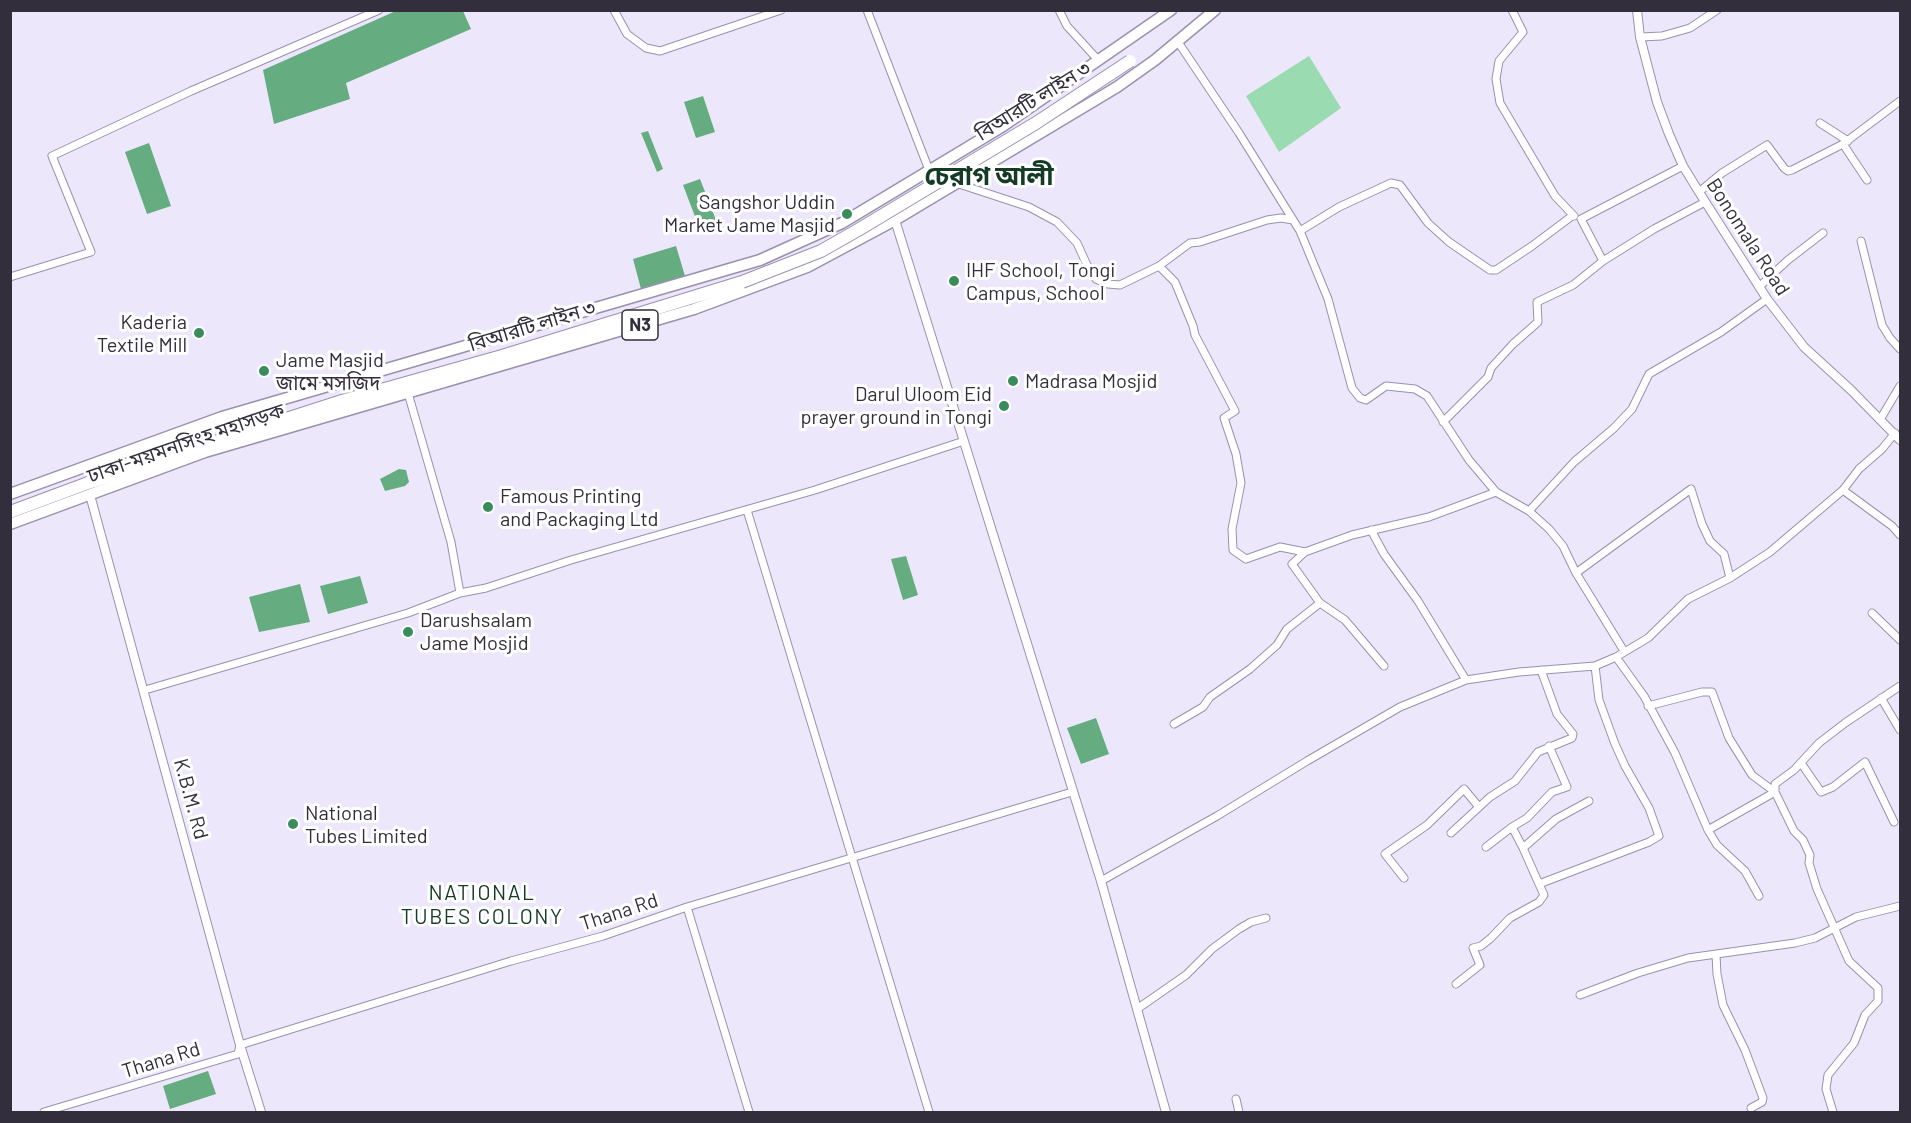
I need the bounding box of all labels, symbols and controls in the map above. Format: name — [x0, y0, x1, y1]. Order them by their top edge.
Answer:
street label: বিআরটি লাইন ৩ — [971, 56, 1095, 146]
district label: চেরাগ আলী — [924, 160, 1054, 192]
street label: Bonomala Road — [1701, 174, 1795, 300]
place label: Sangshor Uddin Market Jame Masjid — [664, 190, 835, 237]
marker: Sangshor Uddin Market Jame Masjid — [840, 207, 854, 221]
place label: IHF School, Tongi Campus, School — [966, 258, 1115, 305]
marker: IHF School, Tongi Campus, School — [947, 274, 961, 288]
street label: বিআরটি লাইন ৩ — [466, 295, 598, 357]
place label: Kaderia Textile Mill — [97, 310, 187, 357]
road number: N3 — [622, 310, 658, 340]
marker: Kaderia Textile Mill — [192, 326, 206, 340]
place label: Jame Masjid জামে মসজিদ — [276, 348, 384, 395]
marker: Jame Masjid জামে মসজিদ — [257, 364, 271, 378]
place label: Madrasa Mosjid — [1025, 369, 1157, 393]
marker: Madrasa Mosjid — [1006, 374, 1020, 388]
place label: Darul Uloom Eid prayer ground in Tongi — [800, 382, 992, 429]
street label: ঢাকা-ময়মনসিংহ মহাসড়ক — [84, 398, 288, 488]
marker: Darul Uloom Eid prayer ground in Tongi — [997, 399, 1011, 413]
place label: Famous Printing and Packaging Ltd — [500, 484, 659, 531]
marker: Famous Printing and Packaging Ltd — [481, 500, 495, 514]
place label: Darushsalam Jame Mosjid — [420, 608, 532, 655]
marker: Darushsalam Jame Mosjid — [401, 625, 415, 639]
street label: K.B.M. Rd — [169, 756, 213, 842]
place label: National Tubes Limited — [305, 801, 428, 848]
marker: National Tubes Limited — [286, 817, 300, 831]
district label: NATIONAL TUBES COLONY — [401, 880, 563, 930]
street label: Thana Rd — [577, 888, 661, 936]
street label: Thana Rd — [119, 1037, 203, 1083]

